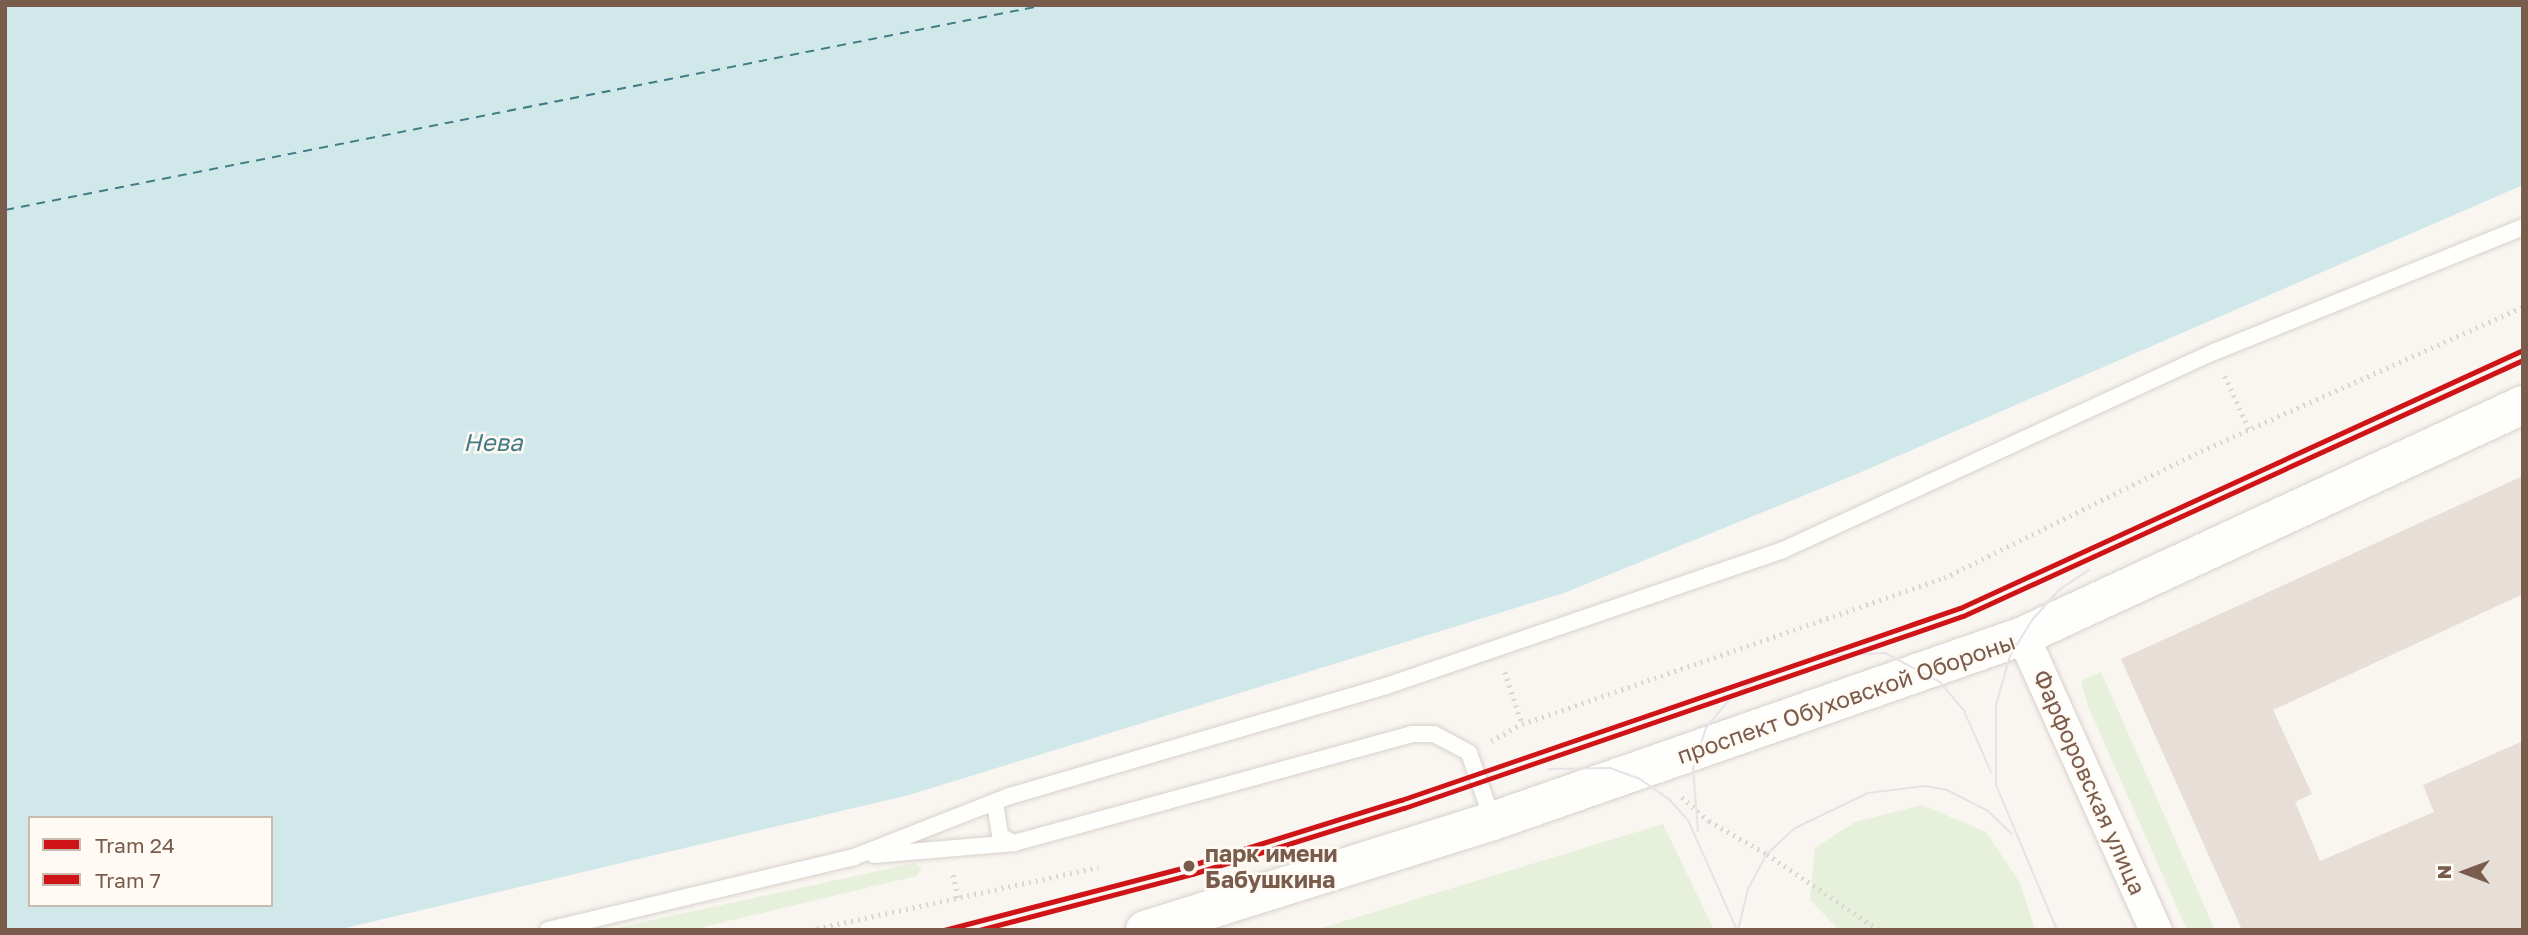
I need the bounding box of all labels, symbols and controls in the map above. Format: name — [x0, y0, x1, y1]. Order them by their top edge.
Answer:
water label: Нева — [463, 428, 523, 456]
street label: проспект Обуховской Обороны — [1673, 627, 2019, 769]
street label: Фарфоровская улица — [2028, 665, 2152, 899]
legend — [28, 816, 273, 907]
text: Tram 24 — [95, 832, 175, 858]
north arrow — [2430, 837, 2500, 907]
place label: парк имени Бабушкина — [1205, 839, 1338, 893]
marker: парк имени Бабушкина — [1179, 856, 1199, 876]
text: N — [2432, 865, 2455, 879]
text: Tram 7 — [95, 867, 161, 893]

